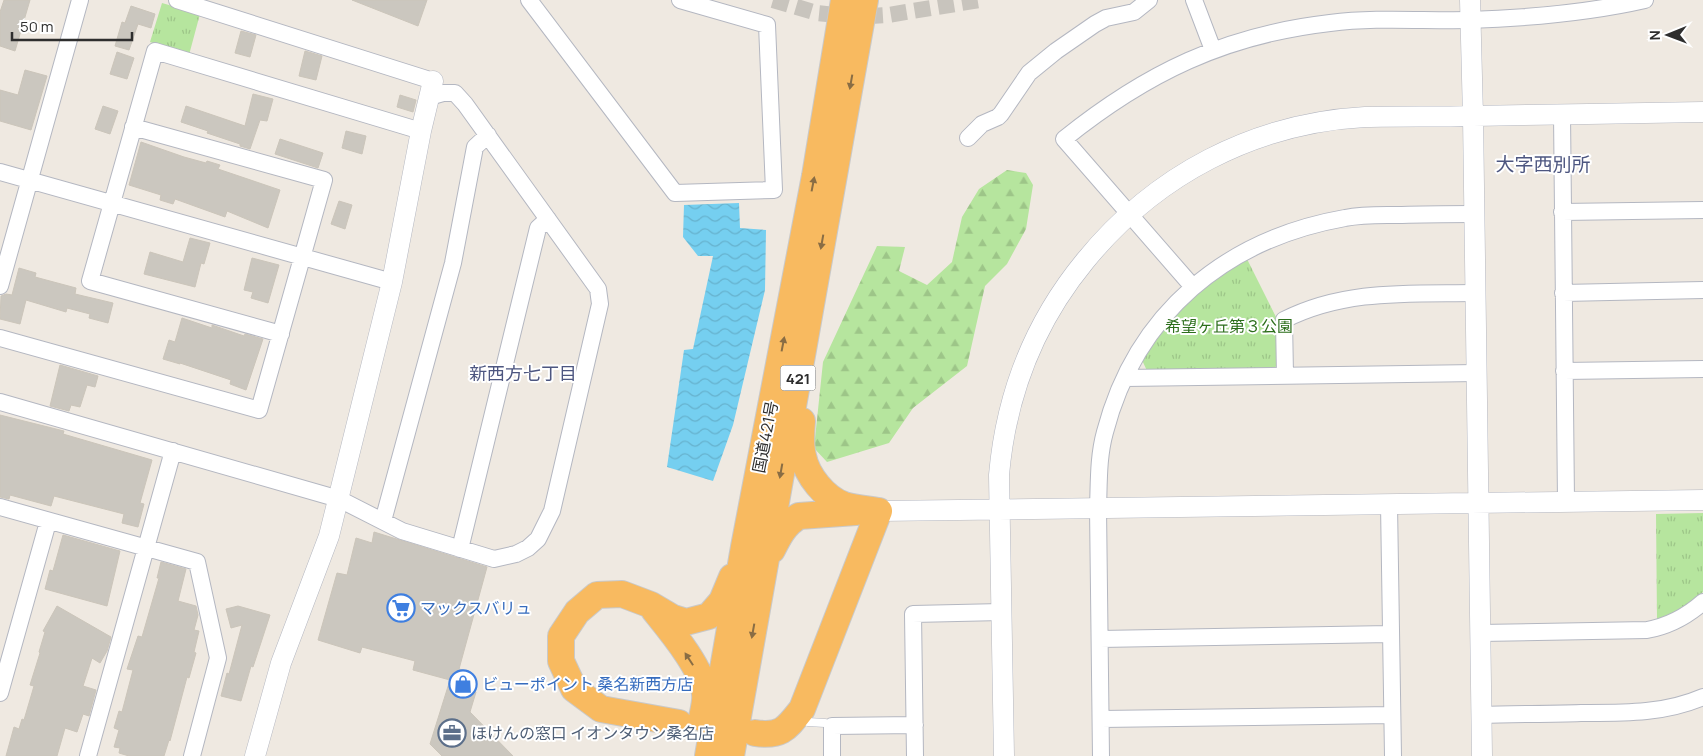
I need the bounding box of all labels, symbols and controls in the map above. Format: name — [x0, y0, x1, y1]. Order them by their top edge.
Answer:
scale bar — [12, 10, 132, 42]
north arrow — [1643, 10, 1693, 60]
text: 50 m — [20, 16, 54, 37]
text: N — [1645, 30, 1664, 40]
one-way arrow — [846, 75, 854, 91]
district label: 大字西別所 — [1495, 151, 1591, 177]
one-way arrow — [810, 176, 818, 192]
one-way arrow — [817, 235, 825, 251]
park label: 希望ヶ丘第３公園 — [1165, 315, 1293, 337]
one-way arrow — [779, 336, 787, 352]
district label: 新西方七丁目 — [469, 361, 577, 385]
road number: 421 — [780, 366, 816, 390]
street label: 国道421号 — [747, 399, 783, 475]
one-way arrow — [777, 464, 785, 480]
supermarket icon: マックスバリュ — [386, 593, 416, 623]
place label: マックスバリュ — [420, 597, 532, 619]
one-way arrow — [749, 624, 757, 640]
one-way arrow — [685, 652, 694, 666]
shop icon: ビューポイント 桑名新西方店 — [448, 669, 478, 699]
place label: ビューポイント 桑名新西方店 — [482, 673, 693, 695]
office icon: ほけんの窓口 イオンタウン桑名店 — [437, 718, 467, 748]
place label: ほけんの窓口 イオンタウン桑名店 — [471, 722, 714, 744]

